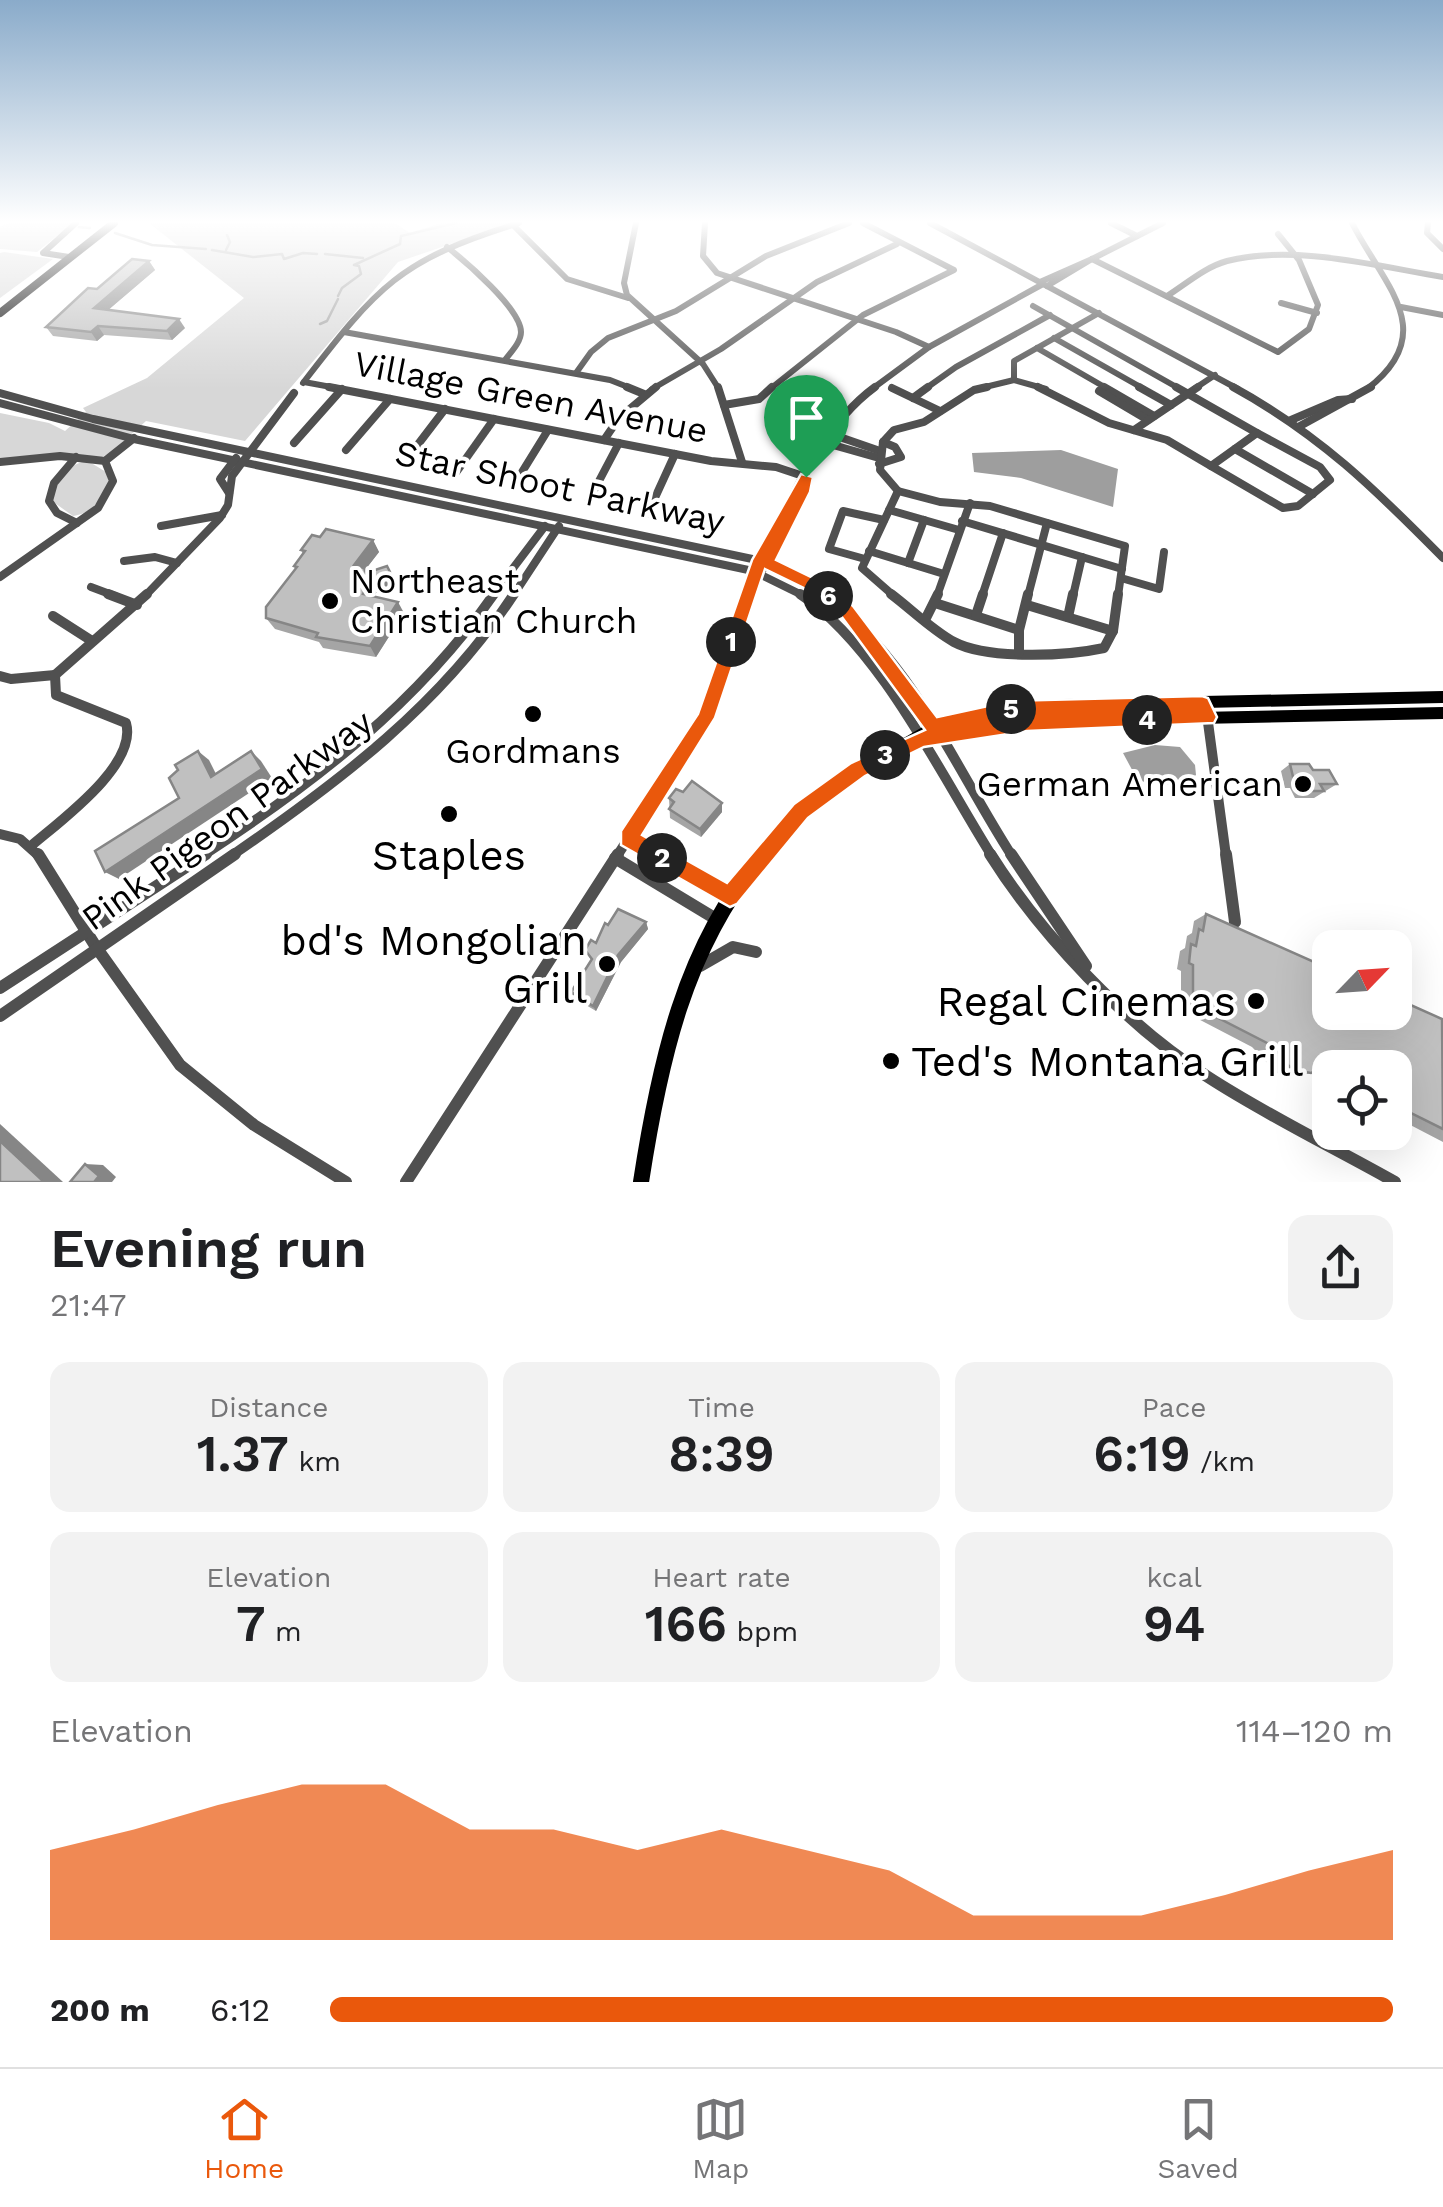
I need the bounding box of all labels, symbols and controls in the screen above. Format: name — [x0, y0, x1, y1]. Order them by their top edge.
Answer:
street label: Village Green Avenue — [351, 342, 711, 452]
pin — [764, 375, 849, 478]
icon: arrive — [779, 390, 834, 445]
street label: Star Shoot Parkway — [391, 432, 729, 542]
place label: Northeast Christian Church — [350, 560, 637, 642]
pin: 6 — [803, 571, 853, 621]
text: 6 — [819, 579, 837, 612]
marker: Northeast Christian Church — [319, 590, 341, 612]
pin: 1 — [706, 617, 756, 667]
text: 1 — [725, 625, 737, 658]
pin: 5 — [986, 684, 1036, 734]
text: 5 — [1003, 692, 1019, 725]
pin: 4 — [1122, 695, 1172, 745]
street label: Pink Pigeon Parkway — [74, 701, 380, 939]
marker: Gordmans — [522, 703, 544, 725]
text: 4 — [1138, 703, 1156, 736]
place label: Gordmans — [445, 730, 621, 772]
pin: 3 — [860, 730, 910, 780]
text: 3 — [877, 738, 893, 771]
place label: German American — [977, 763, 1283, 805]
marker: German American — [1292, 773, 1314, 795]
marker: Staples — [438, 803, 460, 825]
place label: Staples — [372, 831, 526, 880]
pin: 2 — [637, 833, 687, 883]
text: 2 — [654, 841, 670, 874]
place label: bd's Mongolian Grill — [281, 916, 587, 1013]
north arrow — [1312, 930, 1412, 1030]
map controls — [1312, 930, 1412, 1150]
marker: bd's Mongolian Grill — [596, 953, 618, 975]
place label: Regal Cinemas — [937, 977, 1236, 1026]
marker: Regal Cinemas — [1245, 990, 1267, 1012]
place label: Ted's Montana Grill — [911, 1037, 1304, 1086]
marker: Ted's Montana Grill — [880, 1050, 902, 1072]
button: locate — [1312, 1050, 1412, 1150]
button: share — [1288, 1215, 1393, 1320]
text: Evening run — [50, 1216, 367, 1280]
text: 21:47 — [50, 1286, 127, 1324]
text: Distance — [209, 1391, 328, 1424]
text: Time — [688, 1391, 755, 1424]
text: Pace — [1142, 1391, 1207, 1424]
text: 1.37 — [197, 1424, 289, 1483]
text: 8:39 — [668, 1424, 775, 1483]
text: 6:19 — [1093, 1424, 1191, 1483]
text: km — [289, 1445, 341, 1478]
text: /km — [1191, 1445, 1255, 1478]
text: Elevation — [206, 1561, 331, 1594]
text: Heart rate — [652, 1561, 791, 1594]
text: kcal — [1146, 1561, 1202, 1594]
text: 7 — [236, 1594, 265, 1653]
text: 166 — [645, 1594, 727, 1653]
text: 94 — [1143, 1594, 1205, 1653]
text: m — [265, 1615, 302, 1648]
text: bpm — [727, 1615, 798, 1648]
text: Elevation — [50, 1712, 193, 1750]
text: 114–120 m — [1236, 1712, 1393, 1750]
text: 200 m — [50, 1991, 150, 2029]
text: 6:12 — [210, 1991, 270, 2029]
tab: Home — [204, 2092, 284, 2185]
tab: Map — [692, 2092, 749, 2185]
tab: Saved — [1158, 2092, 1239, 2185]

